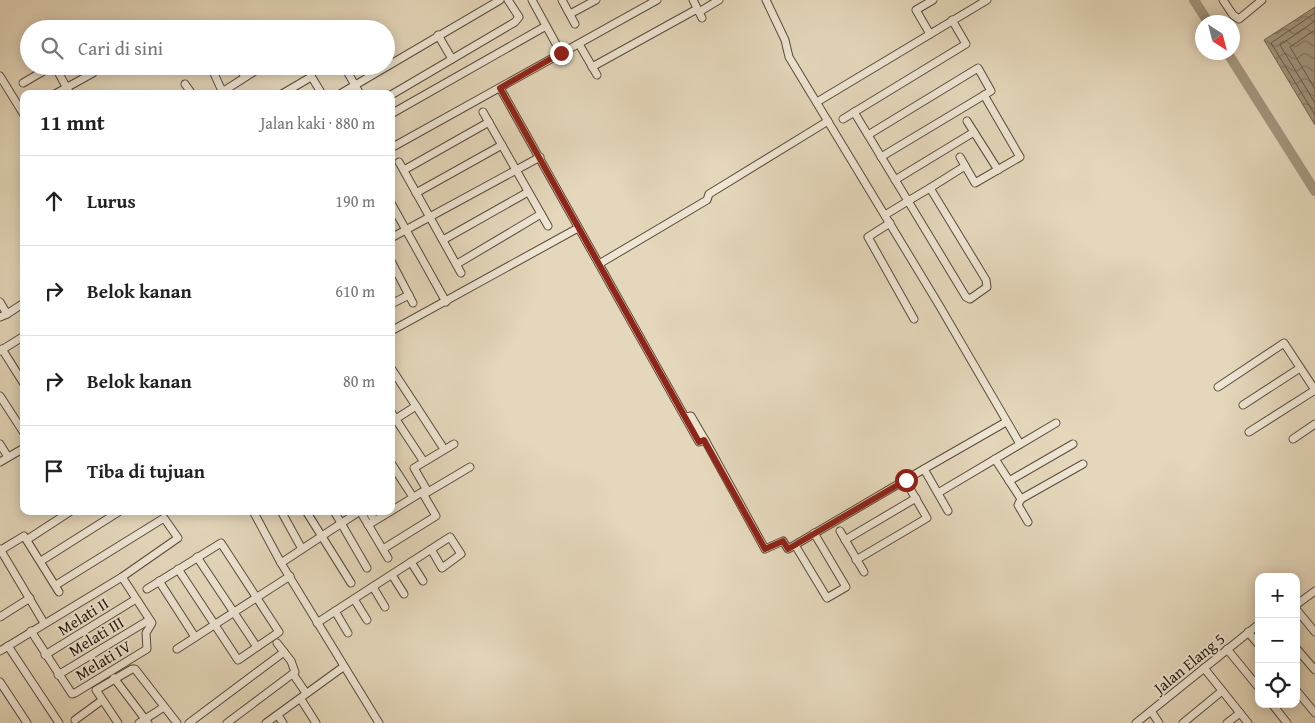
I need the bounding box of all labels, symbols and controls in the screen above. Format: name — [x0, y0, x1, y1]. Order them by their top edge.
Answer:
north arrow — [1195, 15, 1240, 60]
search box — [20, 20, 395, 75]
icon: search — [38, 34, 66, 62]
text: Cari di sini — [78, 34, 163, 62]
route end — [550, 42, 573, 65]
text: 11 mnt — [40, 107, 105, 138]
text: Jalan kaki · 880 m — [260, 111, 375, 135]
icon: ahead — [40, 187, 68, 215]
text: Lurus — [87, 187, 136, 215]
text: 190 m — [335, 189, 375, 213]
icon: right — [40, 277, 68, 305]
text: Belok kanan — [87, 277, 192, 305]
text: 610 m — [335, 279, 375, 303]
icon: right — [40, 367, 68, 395]
text: Belok kanan — [87, 367, 192, 395]
text: 80 m — [343, 369, 375, 393]
icon: arrive — [40, 457, 68, 485]
text: Tiba di tujuan — [87, 457, 205, 485]
route start — [895, 469, 918, 492]
map controls — [1255, 573, 1300, 708]
button: + — [1255, 573, 1300, 618]
street label: Melati II — [53, 591, 113, 641]
street label: Melati III — [64, 610, 128, 662]
button: − — [1255, 618, 1300, 663]
street label: Jalan Elang 5 — [1147, 627, 1230, 700]
street label: Melati IV — [70, 634, 136, 686]
button: locate — [1255, 663, 1300, 708]

